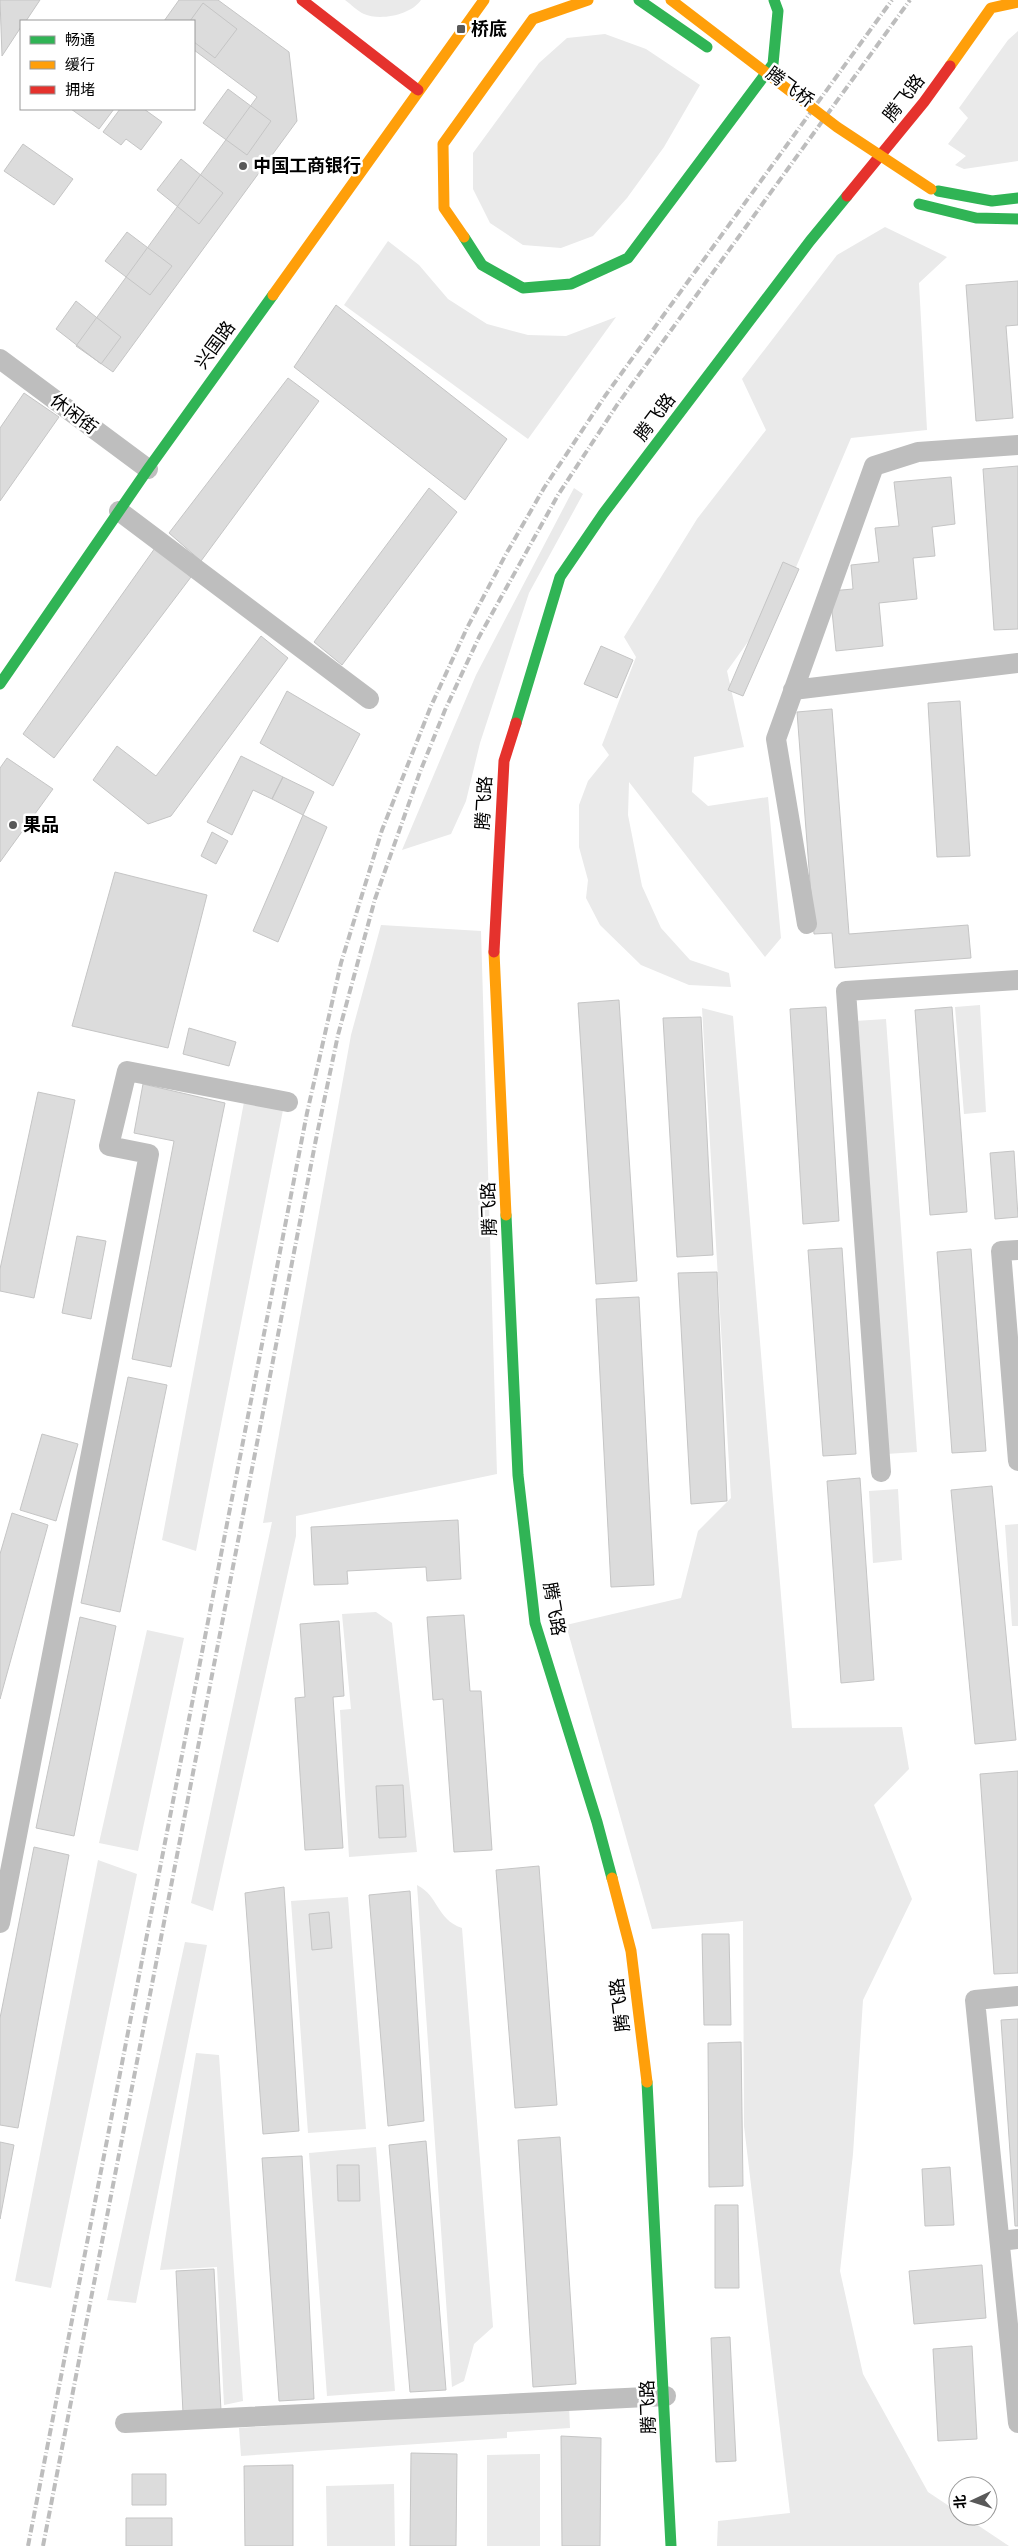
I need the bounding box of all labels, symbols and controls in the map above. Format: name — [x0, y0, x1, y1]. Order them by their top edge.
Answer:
place label: 桥底 — [471, 18, 507, 40]
legend — [20, 20, 195, 110]
marker: 桥底 — [455, 23, 467, 35]
text: 畅通 — [65, 30, 95, 49]
text: 缓行 — [65, 55, 95, 74]
street label: 腾飞桥 — [762, 62, 818, 112]
street label: 腾飞路 — [879, 70, 929, 126]
text: 拥堵 — [65, 80, 95, 99]
place label: 中国工商银行 — [253, 155, 361, 177]
marker: 中国工商银行 — [237, 160, 249, 172]
street label: 兴国路 — [190, 317, 240, 373]
street label: 休闲街 — [46, 389, 102, 439]
street label: 腾飞路 — [630, 389, 680, 445]
street label: 腾飞路 — [472, 775, 496, 831]
place label: 果品 — [23, 814, 59, 836]
marker: 果品 — [7, 819, 19, 831]
street label: 腾飞路 — [477, 1182, 501, 1236]
street label: 腾飞路 — [538, 1581, 570, 1637]
street label: 腾飞路 — [606, 1977, 634, 2033]
street label: 腾飞路 — [636, 2380, 660, 2434]
north arrow — [948, 2476, 998, 2526]
text: 北 — [951, 2494, 969, 2510]

